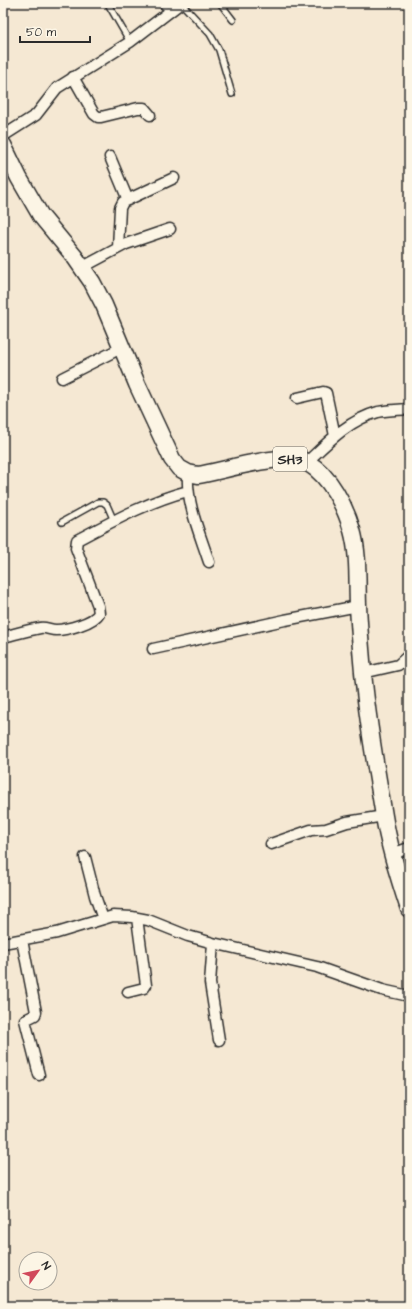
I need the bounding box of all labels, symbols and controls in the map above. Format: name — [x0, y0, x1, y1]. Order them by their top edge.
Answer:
scale bar — [20, 18, 90, 44]
text: 50 m — [26, 24, 57, 41]
road number: SH3 — [273, 447, 307, 471]
north arrow — [18, 1251, 58, 1291]
text: N — [38, 1259, 54, 1273]

